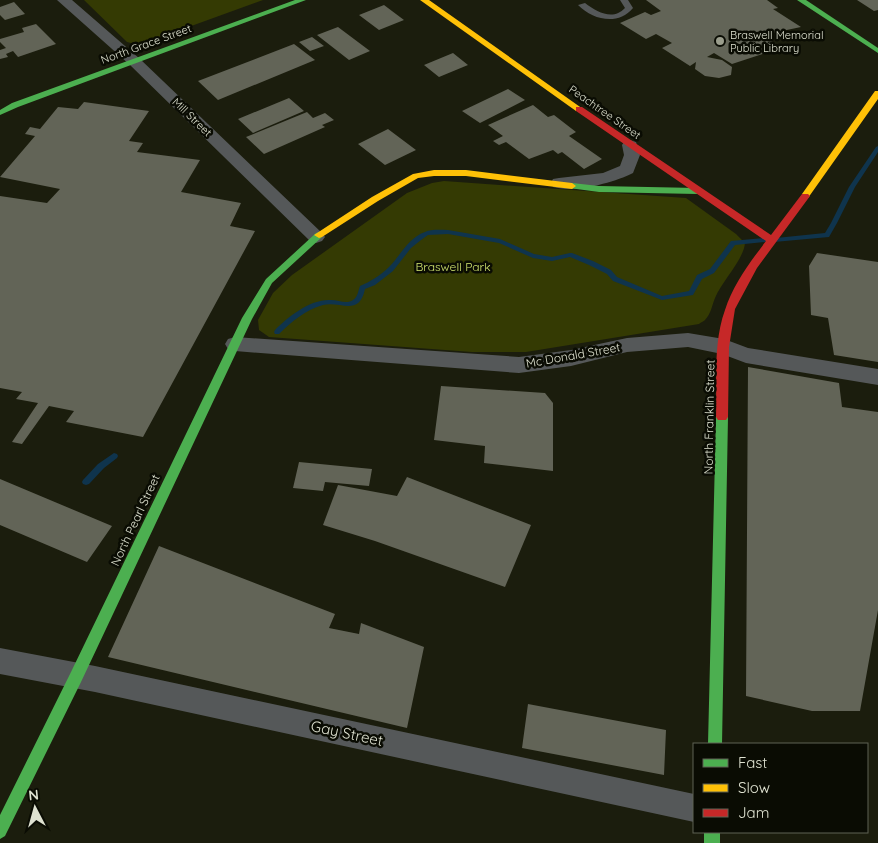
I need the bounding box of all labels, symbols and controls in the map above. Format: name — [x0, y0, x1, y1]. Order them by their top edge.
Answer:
street label: North Grace Street — [99, 21, 193, 67]
place label: Braswell Memorial Public Library — [730, 28, 823, 55]
marker: Braswell Memorial Public Library — [714, 35, 726, 47]
street label: Peachtree Street — [566, 82, 644, 142]
street label: Mill Street — [169, 95, 215, 139]
park label: Braswell Park — [415, 259, 491, 274]
street label: Mc Donald Street — [525, 339, 621, 371]
street label: North Franklin Street — [700, 359, 718, 475]
street label: North Pearl Street — [107, 472, 163, 568]
street label: Gay Street — [309, 716, 385, 750]
legend — [693, 743, 868, 833]
text: Fast — [738, 753, 767, 772]
text: Slow — [738, 778, 770, 797]
north arrow — [10, 783, 60, 833]
text: N — [28, 786, 40, 805]
text: Jam — [738, 803, 769, 822]

